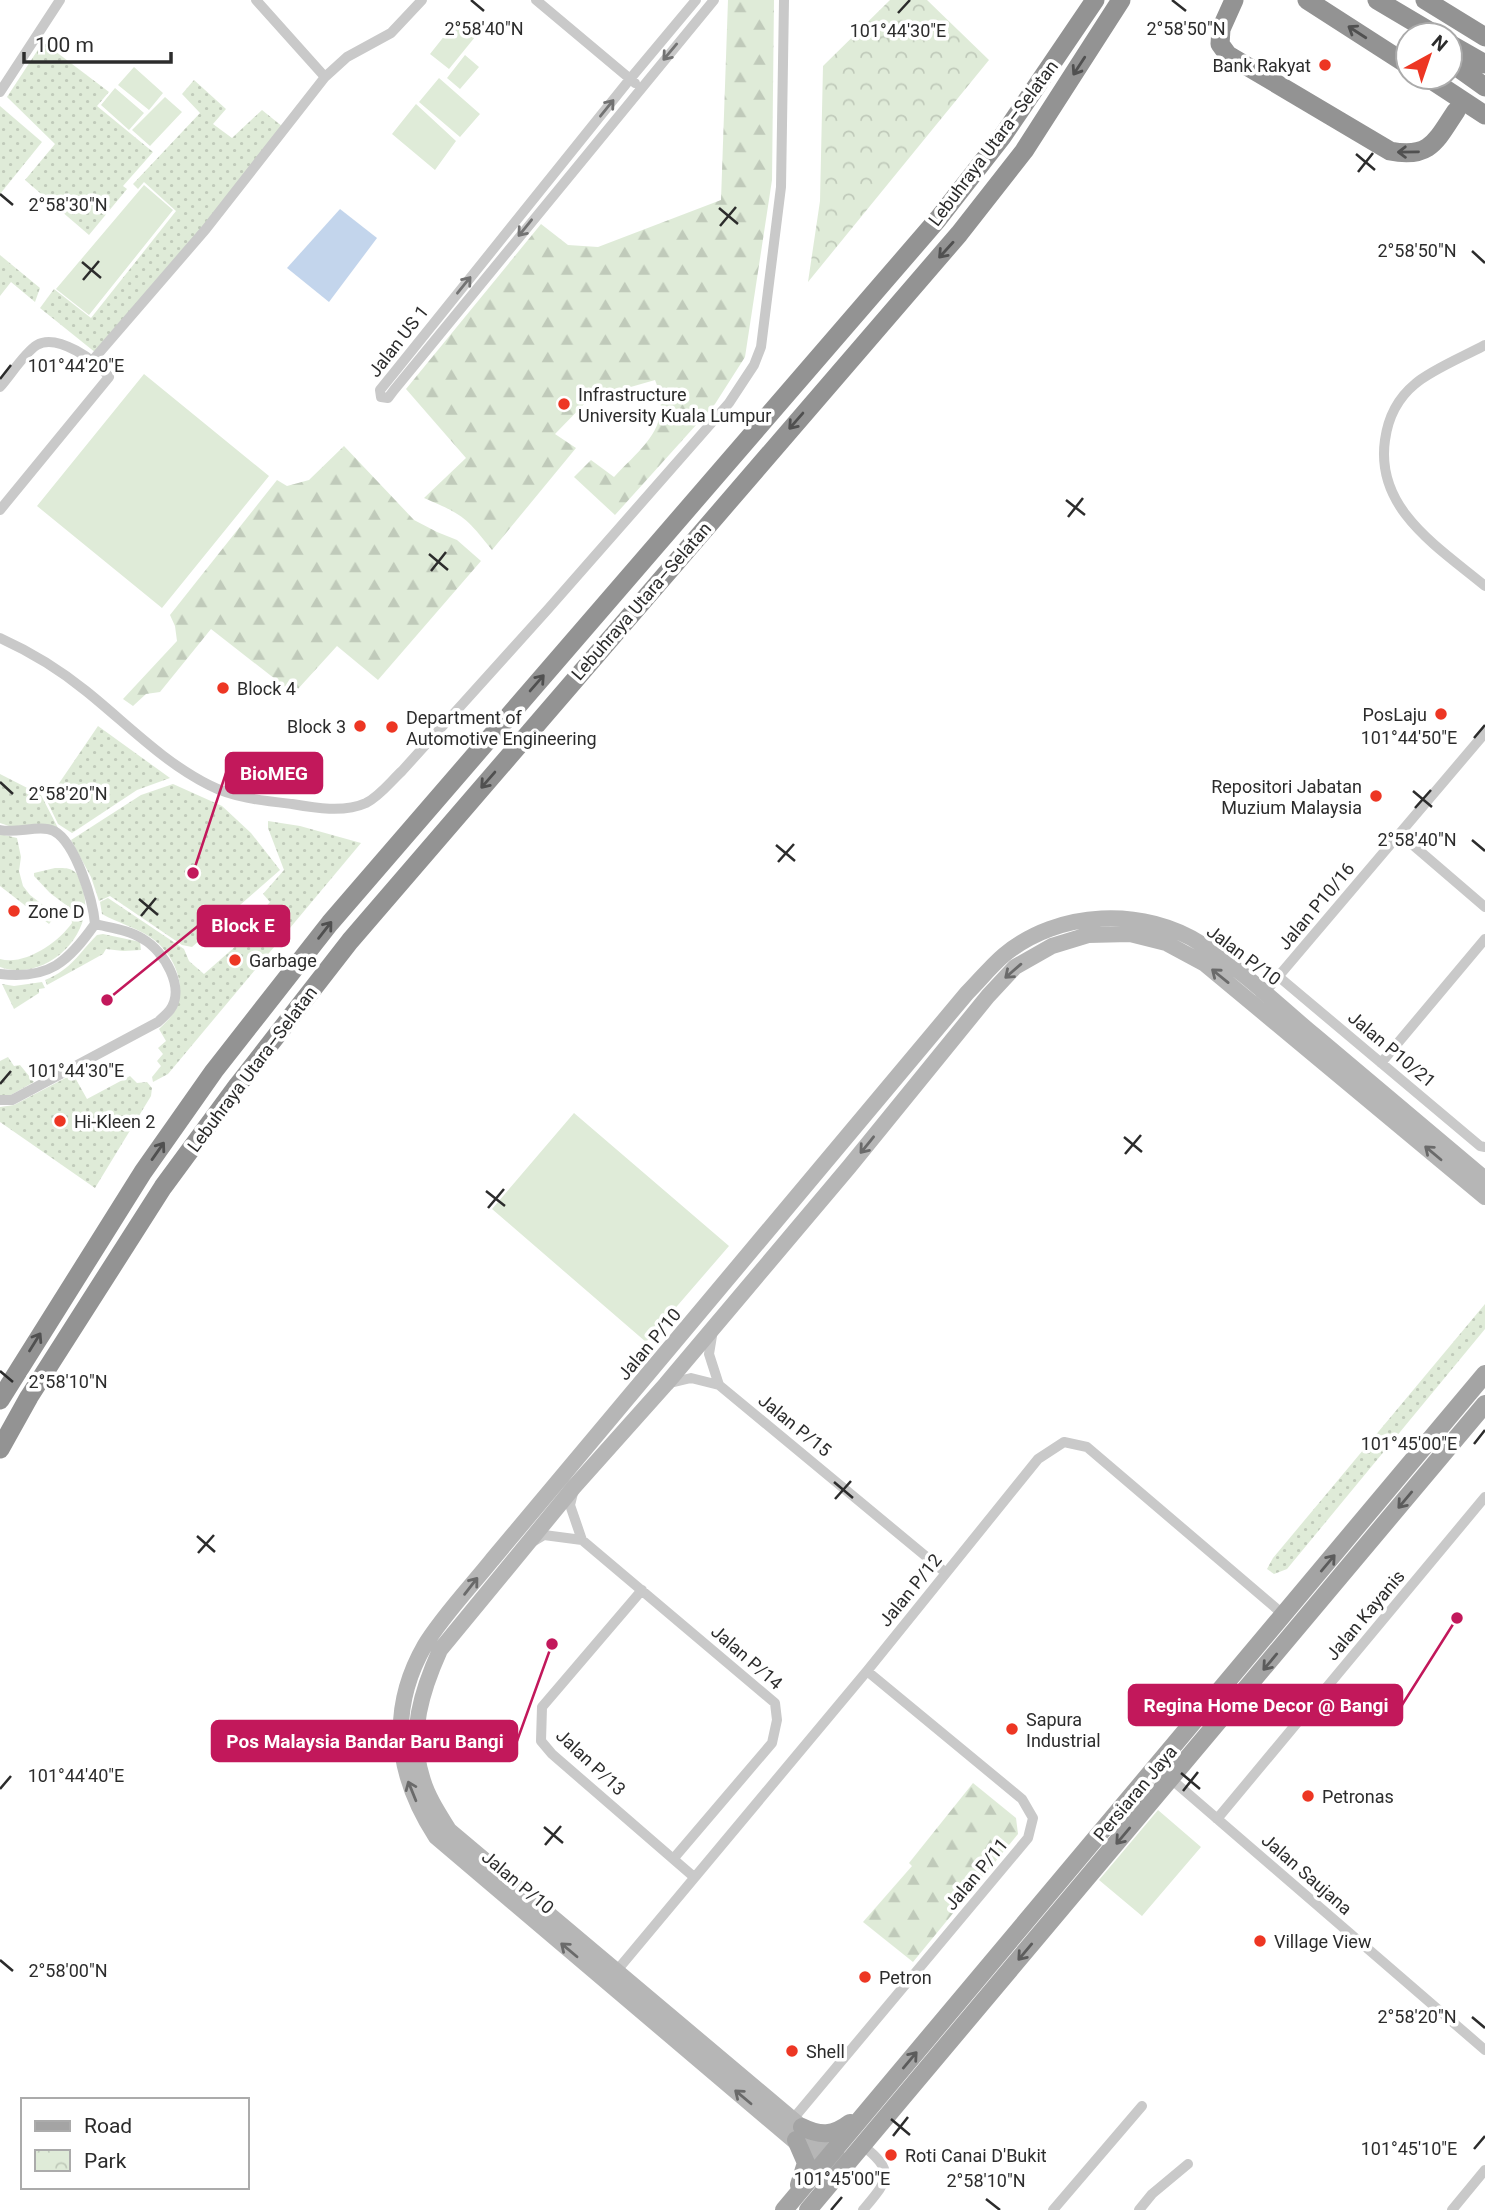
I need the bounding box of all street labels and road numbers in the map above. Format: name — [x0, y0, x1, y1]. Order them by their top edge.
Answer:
street label: Lebuhraya Utara–Selatan — [924, 56, 1062, 230]
street label: Jalan US 1 — [363, 301, 433, 381]
street label: Lebuhraya Utara–Selatan — [567, 518, 715, 684]
street label: Jalan P10/16 — [1273, 858, 1359, 954]
street label: Jalan P/10 — [1203, 920, 1285, 990]
street label: Lebuhraya Utara–Selatan — [183, 982, 321, 1156]
street label: Jalan P10/21 — [1344, 1006, 1440, 1092]
street label: Jalan P/10 — [613, 1304, 685, 1384]
street label: Jalan P/15 — [754, 1389, 836, 1461]
street label: Jalan P/12 — [874, 1549, 946, 1631]
street label: Jalan Kayanis — [1321, 1566, 1409, 1664]
street label: Jalan P/14 — [707, 1620, 787, 1694]
street label: Jalan P/13 — [552, 1725, 630, 1799]
street label: Persiaran Jaya — [1089, 1741, 1181, 1845]
street label: Jalan Saujana — [1258, 1829, 1356, 1919]
street label: Jalan P/11 — [940, 1834, 1012, 1914]
street label: Jalan P/10 — [478, 1846, 558, 1918]

